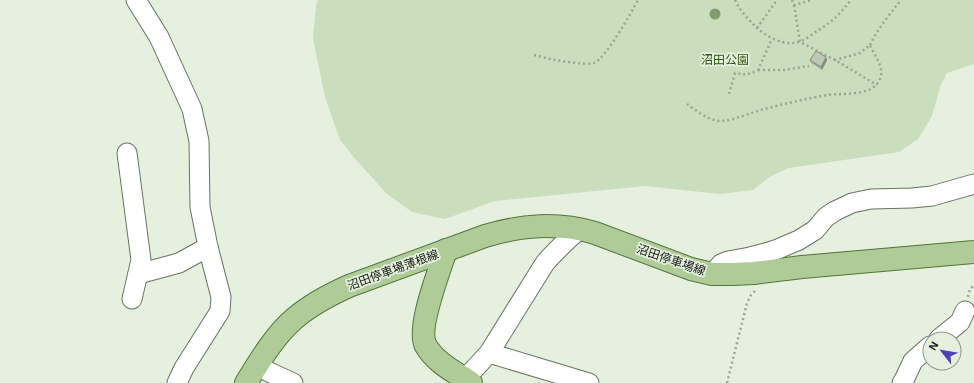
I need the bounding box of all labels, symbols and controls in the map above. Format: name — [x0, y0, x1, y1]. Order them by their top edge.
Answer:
park label: 沼田公園 — [701, 53, 749, 67]
street label: 沼田停車場線 — [635, 242, 707, 278]
street label: 沼田停車場薄根線 — [345, 247, 441, 293]
north arrow — [922, 331, 962, 371]
text: N — [926, 339, 941, 352]

